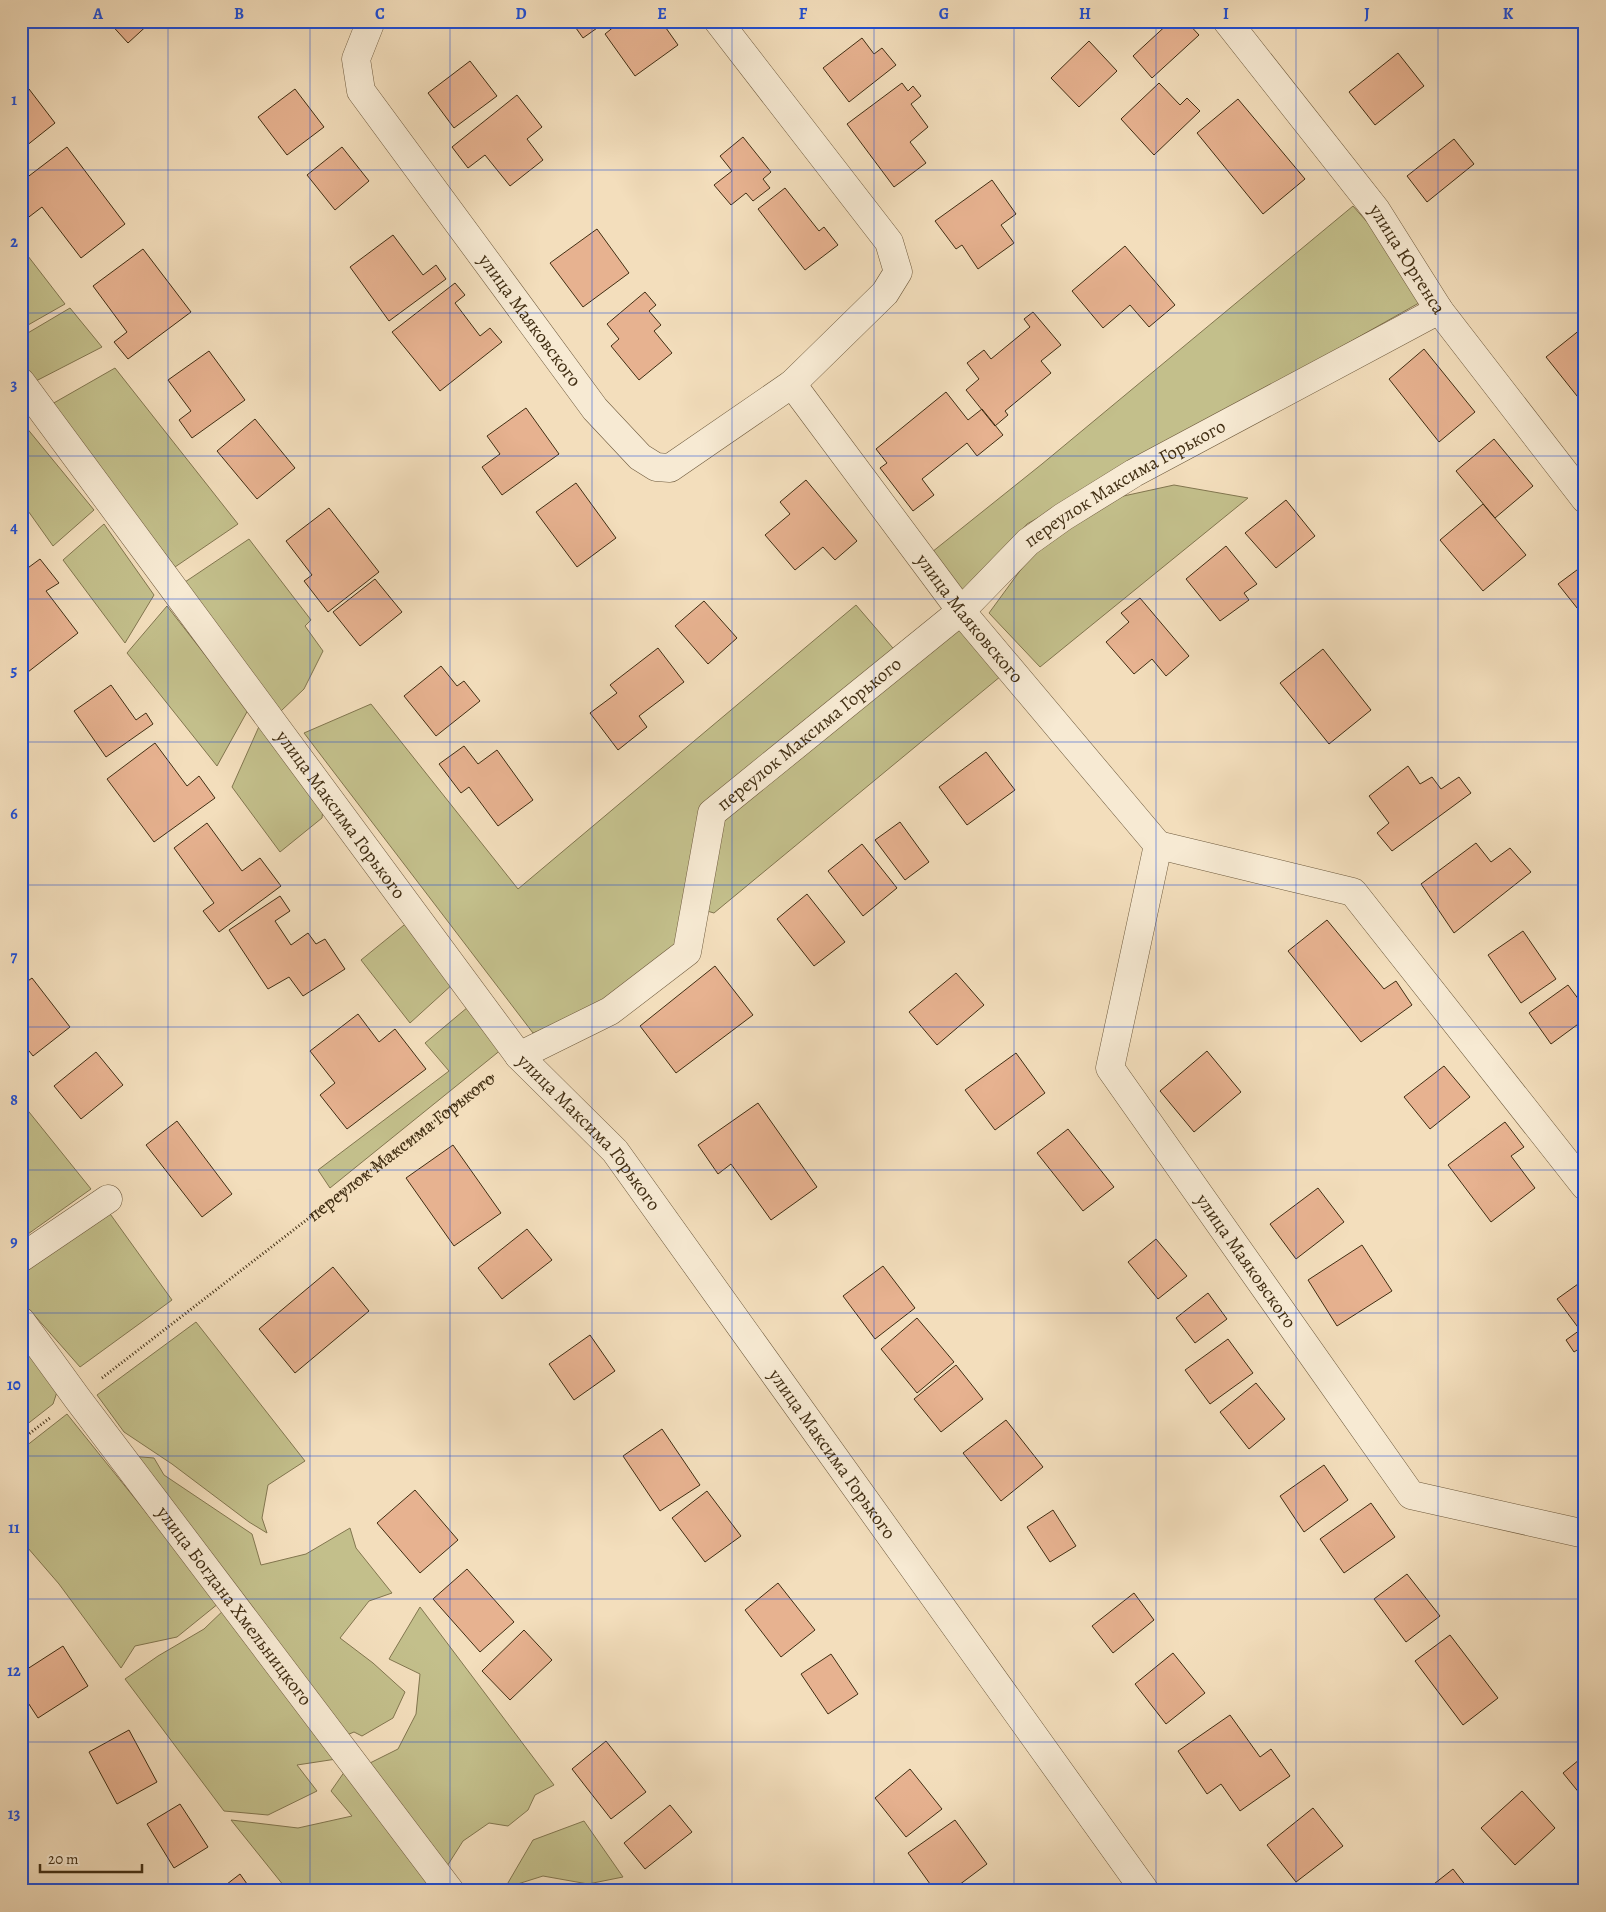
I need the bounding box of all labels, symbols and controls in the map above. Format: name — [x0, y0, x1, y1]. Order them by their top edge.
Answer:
text: A — [92, 3, 104, 25]
text: B — [234, 3, 244, 25]
text: C — [375, 3, 385, 25]
text: D — [515, 3, 527, 25]
text: E — [657, 3, 667, 25]
text: F — [799, 3, 808, 25]
text: G — [939, 3, 949, 25]
text: H — [1079, 3, 1091, 25]
text: I — [1223, 3, 1229, 25]
text: J — [1364, 3, 1370, 25]
text: K — [1503, 3, 1514, 25]
text: 1 — [11, 89, 17, 111]
street label: улица Юргенса — [1362, 198, 1452, 320]
text: 2 — [10, 231, 18, 253]
street label: улица Маяковского — [472, 248, 587, 392]
text: 3 — [11, 374, 18, 396]
street label: переулок Максима Горького — [1019, 413, 1230, 554]
text: 4 — [10, 517, 18, 539]
street label: улица Маяковского — [909, 547, 1029, 689]
street label: переулок Максима Горького — [711, 651, 907, 817]
text: 5 — [11, 660, 18, 682]
street label: улица Максима Горького — [269, 724, 412, 904]
text: 6 — [10, 803, 18, 825]
text: 7 — [11, 946, 18, 968]
street label: улица Максима Горького — [511, 1048, 667, 1216]
street label: переулок Максима Горького — [302, 1066, 500, 1228]
text: 8 — [10, 1089, 18, 1111]
street label: улица Маяковского — [1189, 1188, 1303, 1334]
text: 9 — [10, 1231, 18, 1253]
street label: улица Максима Горького — [762, 1363, 902, 1545]
text: 10 — [7, 1374, 21, 1396]
street label: улица Богдана Хмельницкого — [150, 1500, 318, 1711]
text: 11 — [8, 1517, 20, 1539]
text: 12 — [7, 1660, 21, 1682]
text: 13 — [8, 1803, 20, 1825]
scale bar — [40, 1842, 142, 1874]
text: 20 m — [48, 1849, 79, 1869]

